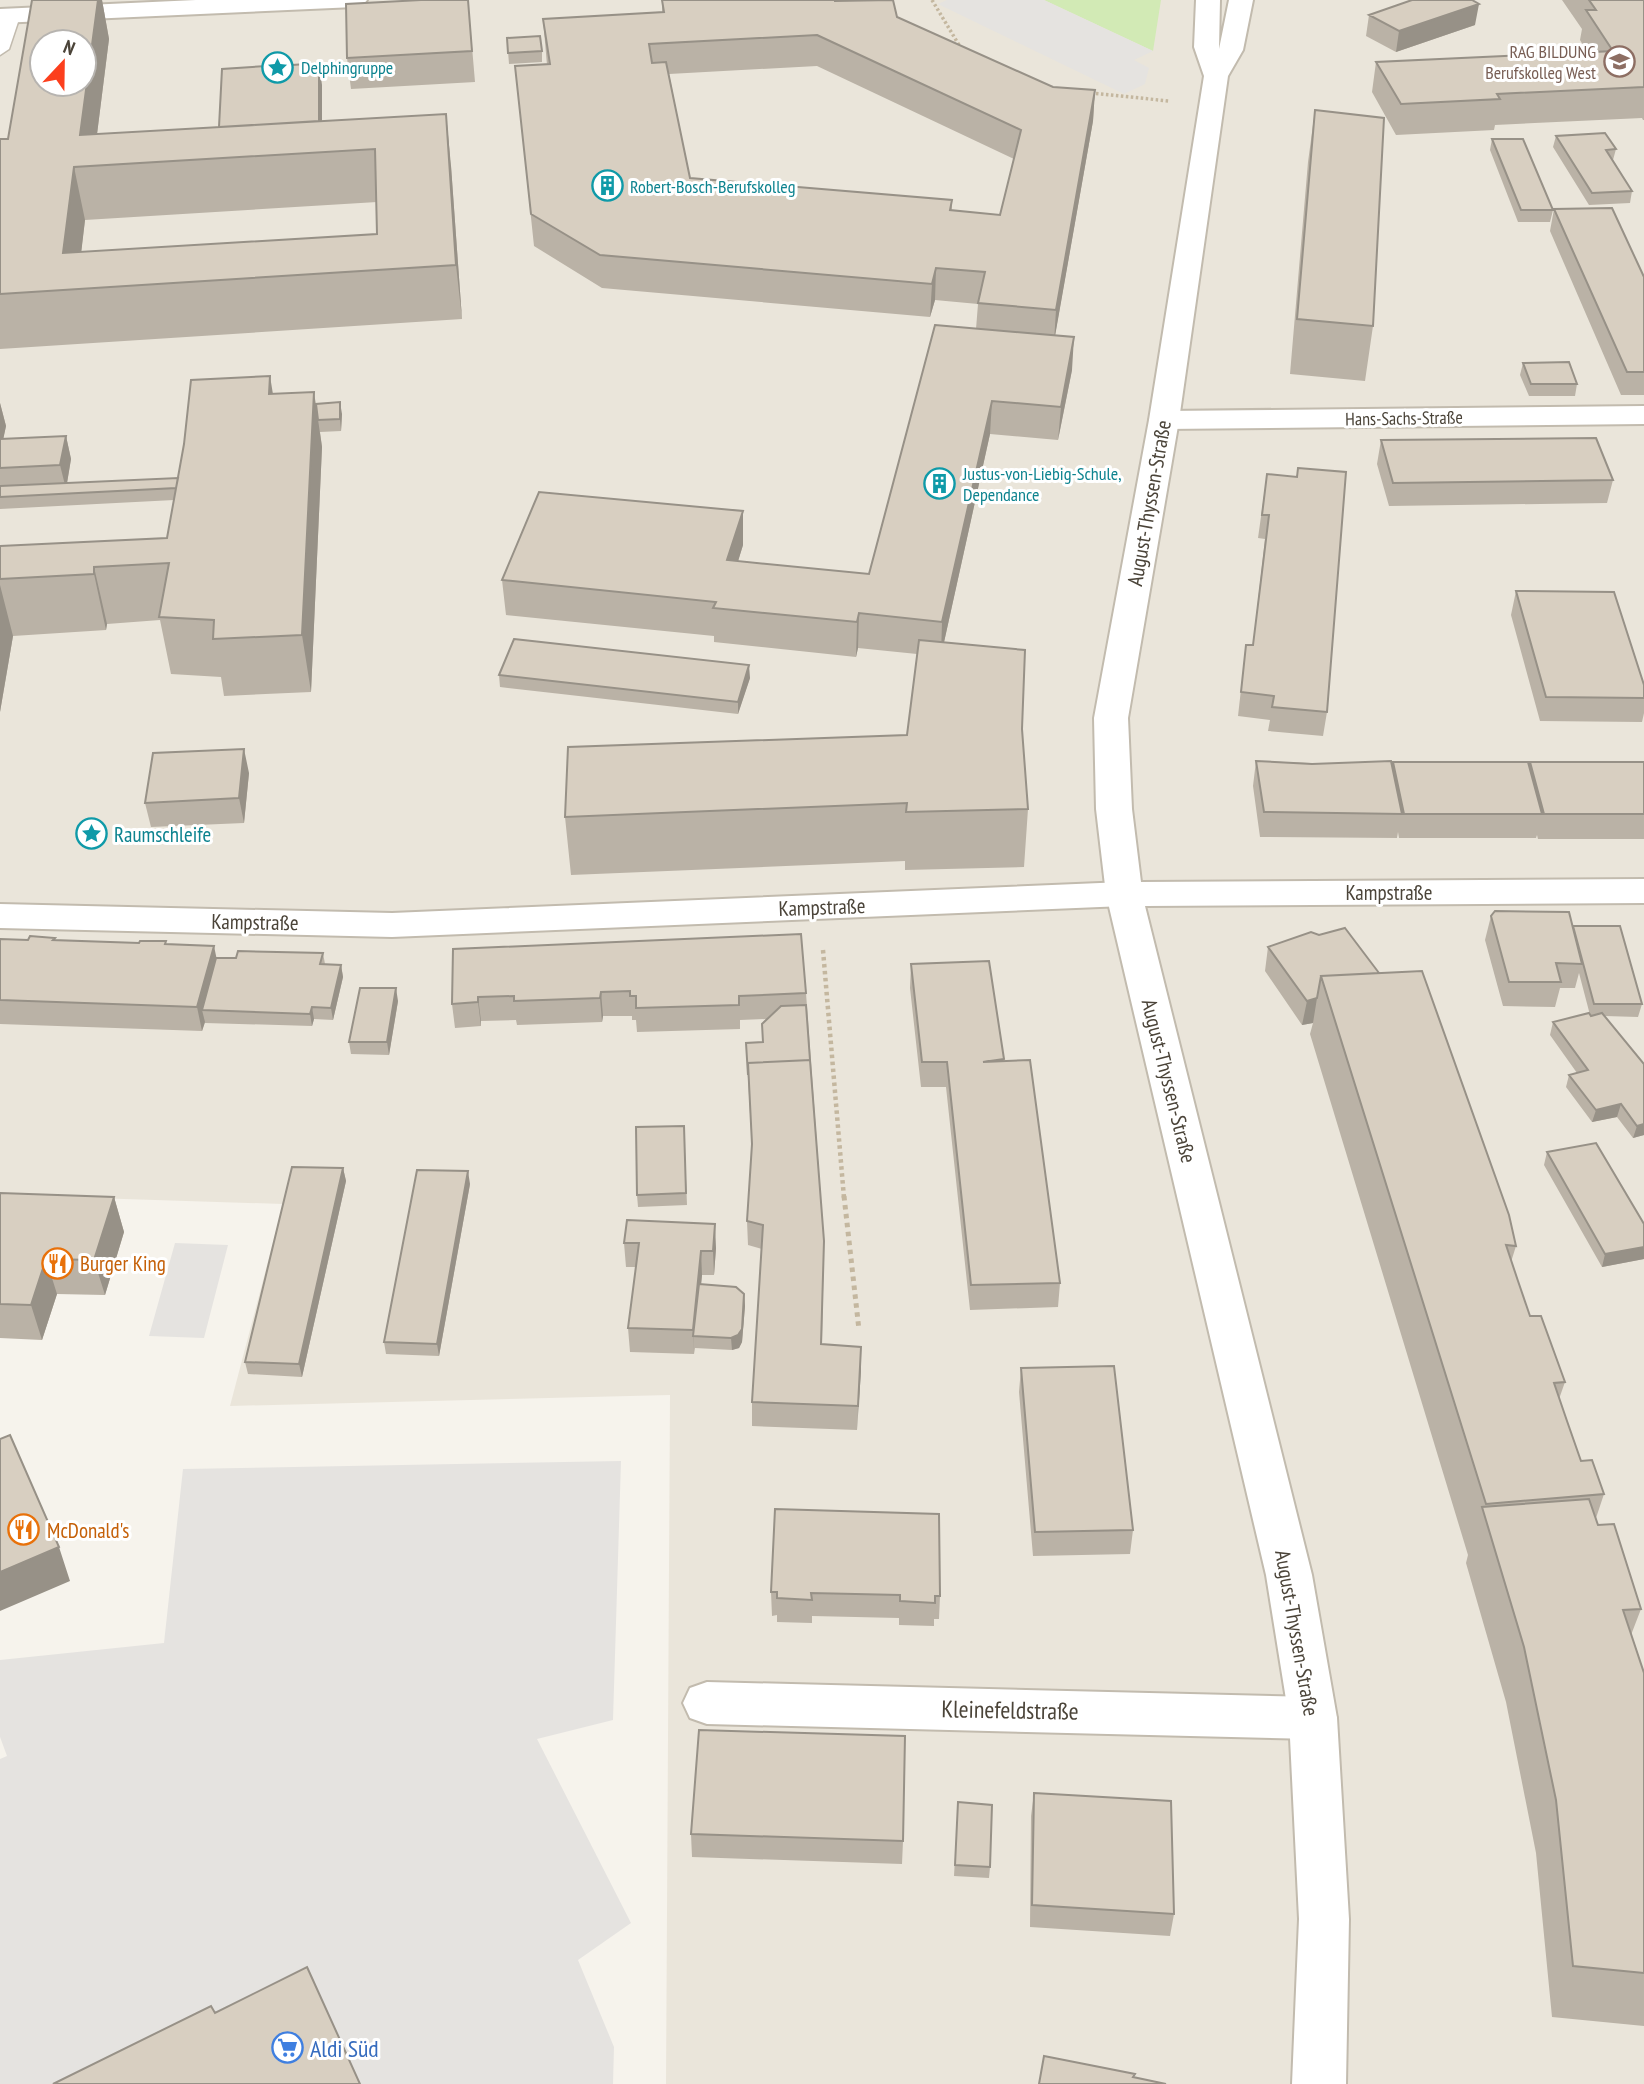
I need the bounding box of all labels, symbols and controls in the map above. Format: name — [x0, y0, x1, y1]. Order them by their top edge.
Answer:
north arrow — [28, 28, 98, 98]
text: N — [60, 34, 79, 60]
place label: RAG BILDUNG Berufskolleg West — [1485, 40, 1596, 84]
school or university icon: RAG BILDUNG Berufskolleg West — [1602, 44, 1636, 78]
place icon: Delphingruppe — [261, 50, 295, 84]
place label: Delphingruppe — [301, 56, 393, 79]
building icon: Robert-Bosch-Berufskolleg — [590, 169, 624, 203]
place label: Robert-Bosch-Berufskolleg — [630, 175, 795, 198]
street label: Hans-Sachs-Straße — [1345, 405, 1463, 431]
street label: August-Thyssen-Straße — [1121, 418, 1177, 588]
place label: Justus-von-Liebig-Schule, Dependance — [962, 462, 1122, 506]
building icon: Justus-von-Liebig-Schule, Dependance — [923, 466, 957, 500]
place icon: Raumschleife — [74, 817, 108, 851]
place label: Raumschleife — [114, 821, 211, 848]
street label: Kampstraße — [1345, 879, 1433, 906]
street label: Kampstraße — [778, 892, 866, 922]
street label: Kampstraße — [211, 908, 299, 936]
street label: August-Thyssen-Straße — [1136, 996, 1202, 1166]
restaurant icon: Burger King — [40, 1246, 74, 1280]
place label: Burger King — [80, 1250, 166, 1277]
restaurant icon: McDonald's — [7, 1513, 41, 1547]
place label: McDonald's — [47, 1517, 129, 1544]
street label: August-Thyssen-Straße — [1269, 1548, 1325, 1718]
street label: Kleinefeldstraße — [941, 1693, 1079, 1727]
supermarket icon: Aldi Süd — [270, 2031, 304, 2065]
place label: Aldi Süd — [310, 2033, 379, 2064]

